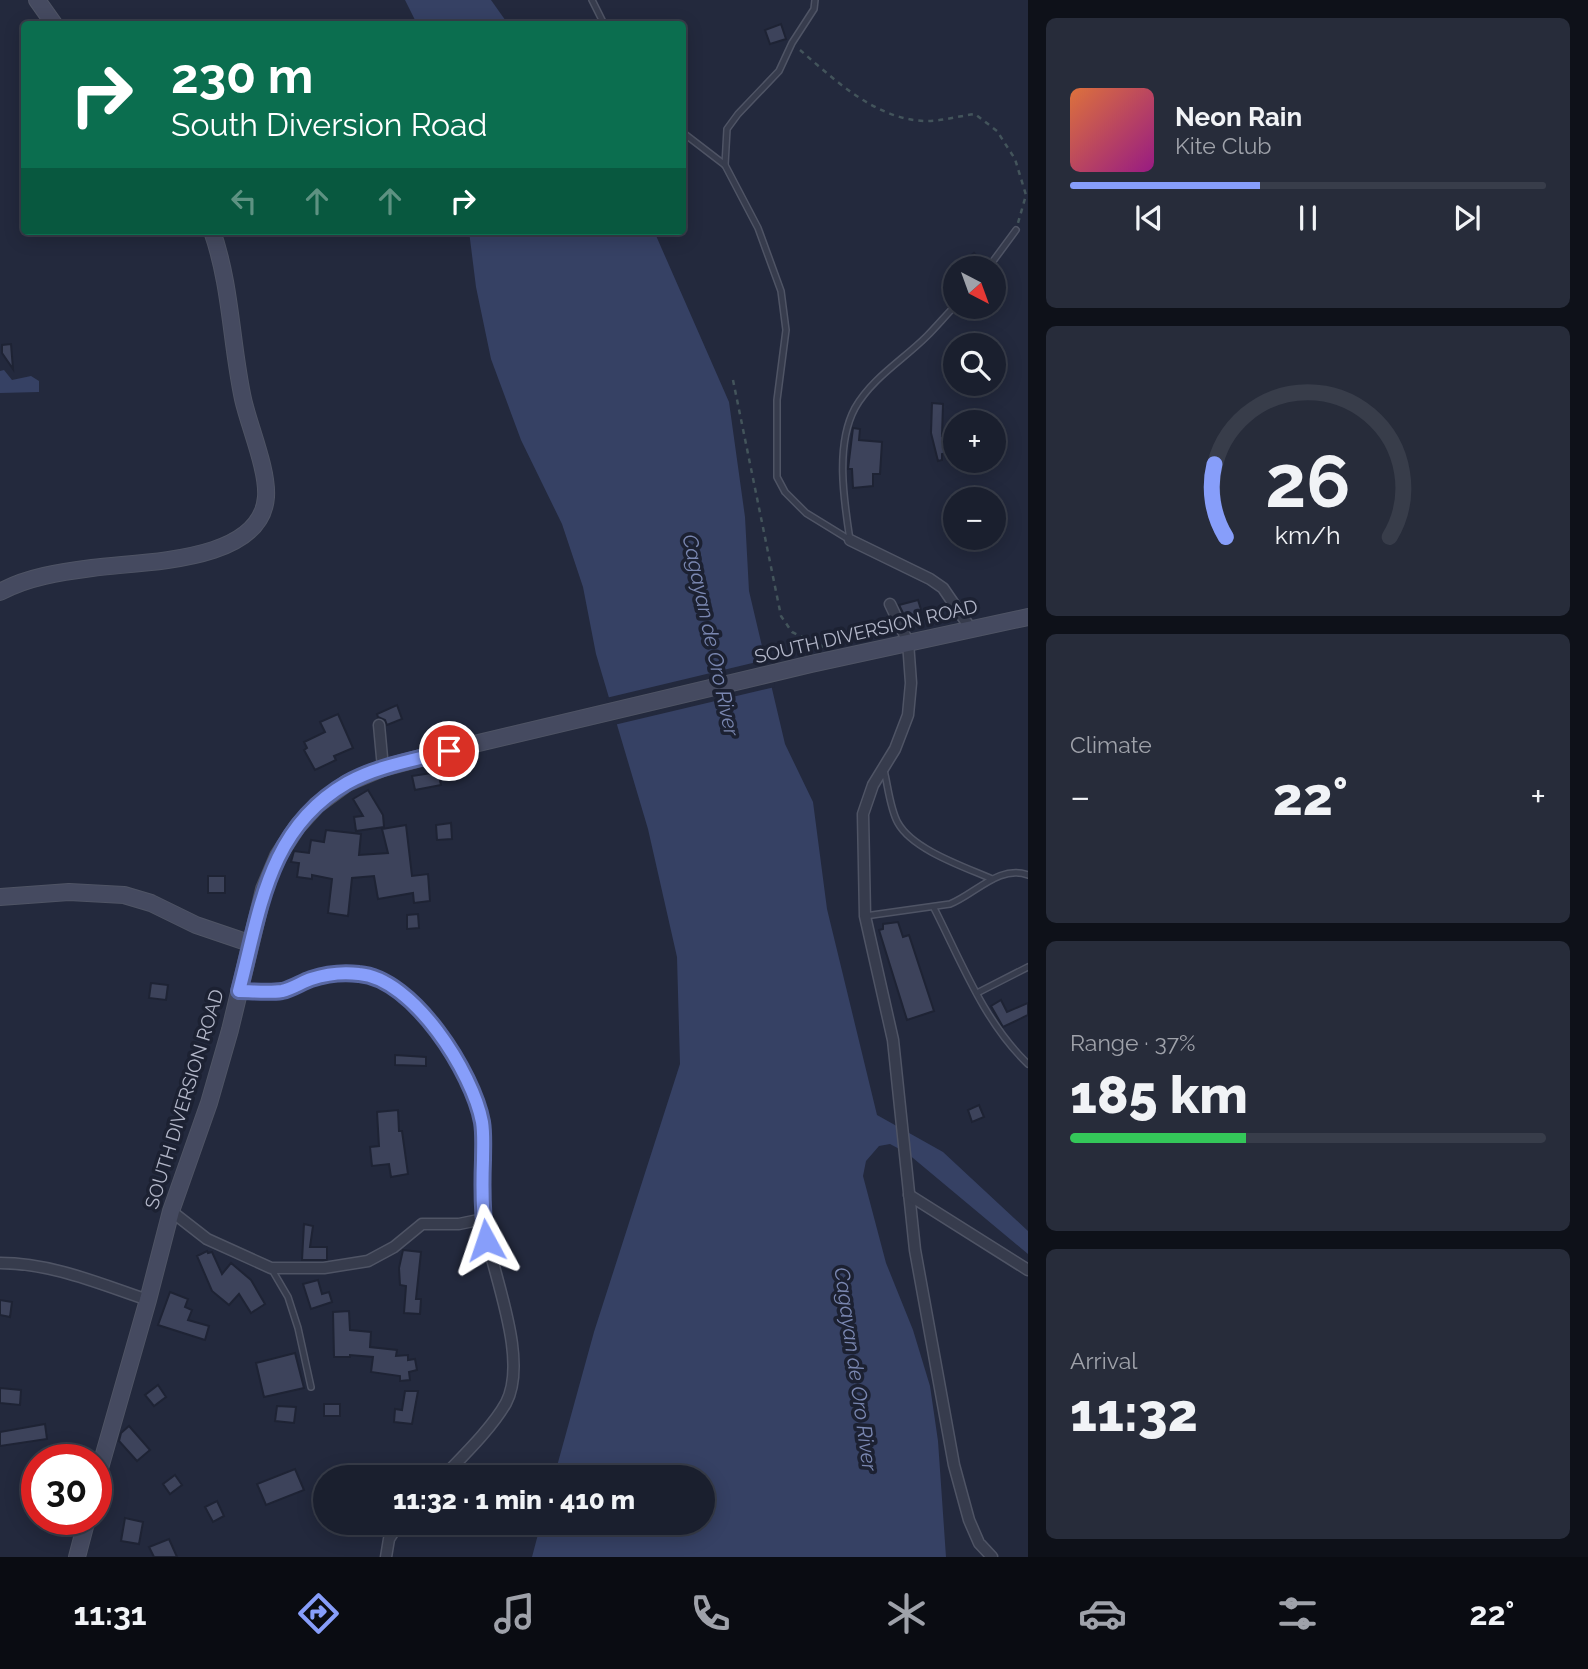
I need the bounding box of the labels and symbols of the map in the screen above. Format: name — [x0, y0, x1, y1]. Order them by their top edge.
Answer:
north arrow — [943, 256, 1006, 318]
water label: Cagayan de Oro River — [677, 532, 745, 739]
street label: SOUTH DIVERSION ROAD — [752, 595, 980, 667]
pin — [419, 721, 479, 781]
street label: SOUTH DIVERSION ROAD — [140, 987, 228, 1211]
position arrow — [449, 1203, 523, 1277]
water label: Cagayan de Oro River — [829, 1266, 883, 1473]
speed limit sign: 30 — [21, 1444, 112, 1535]

